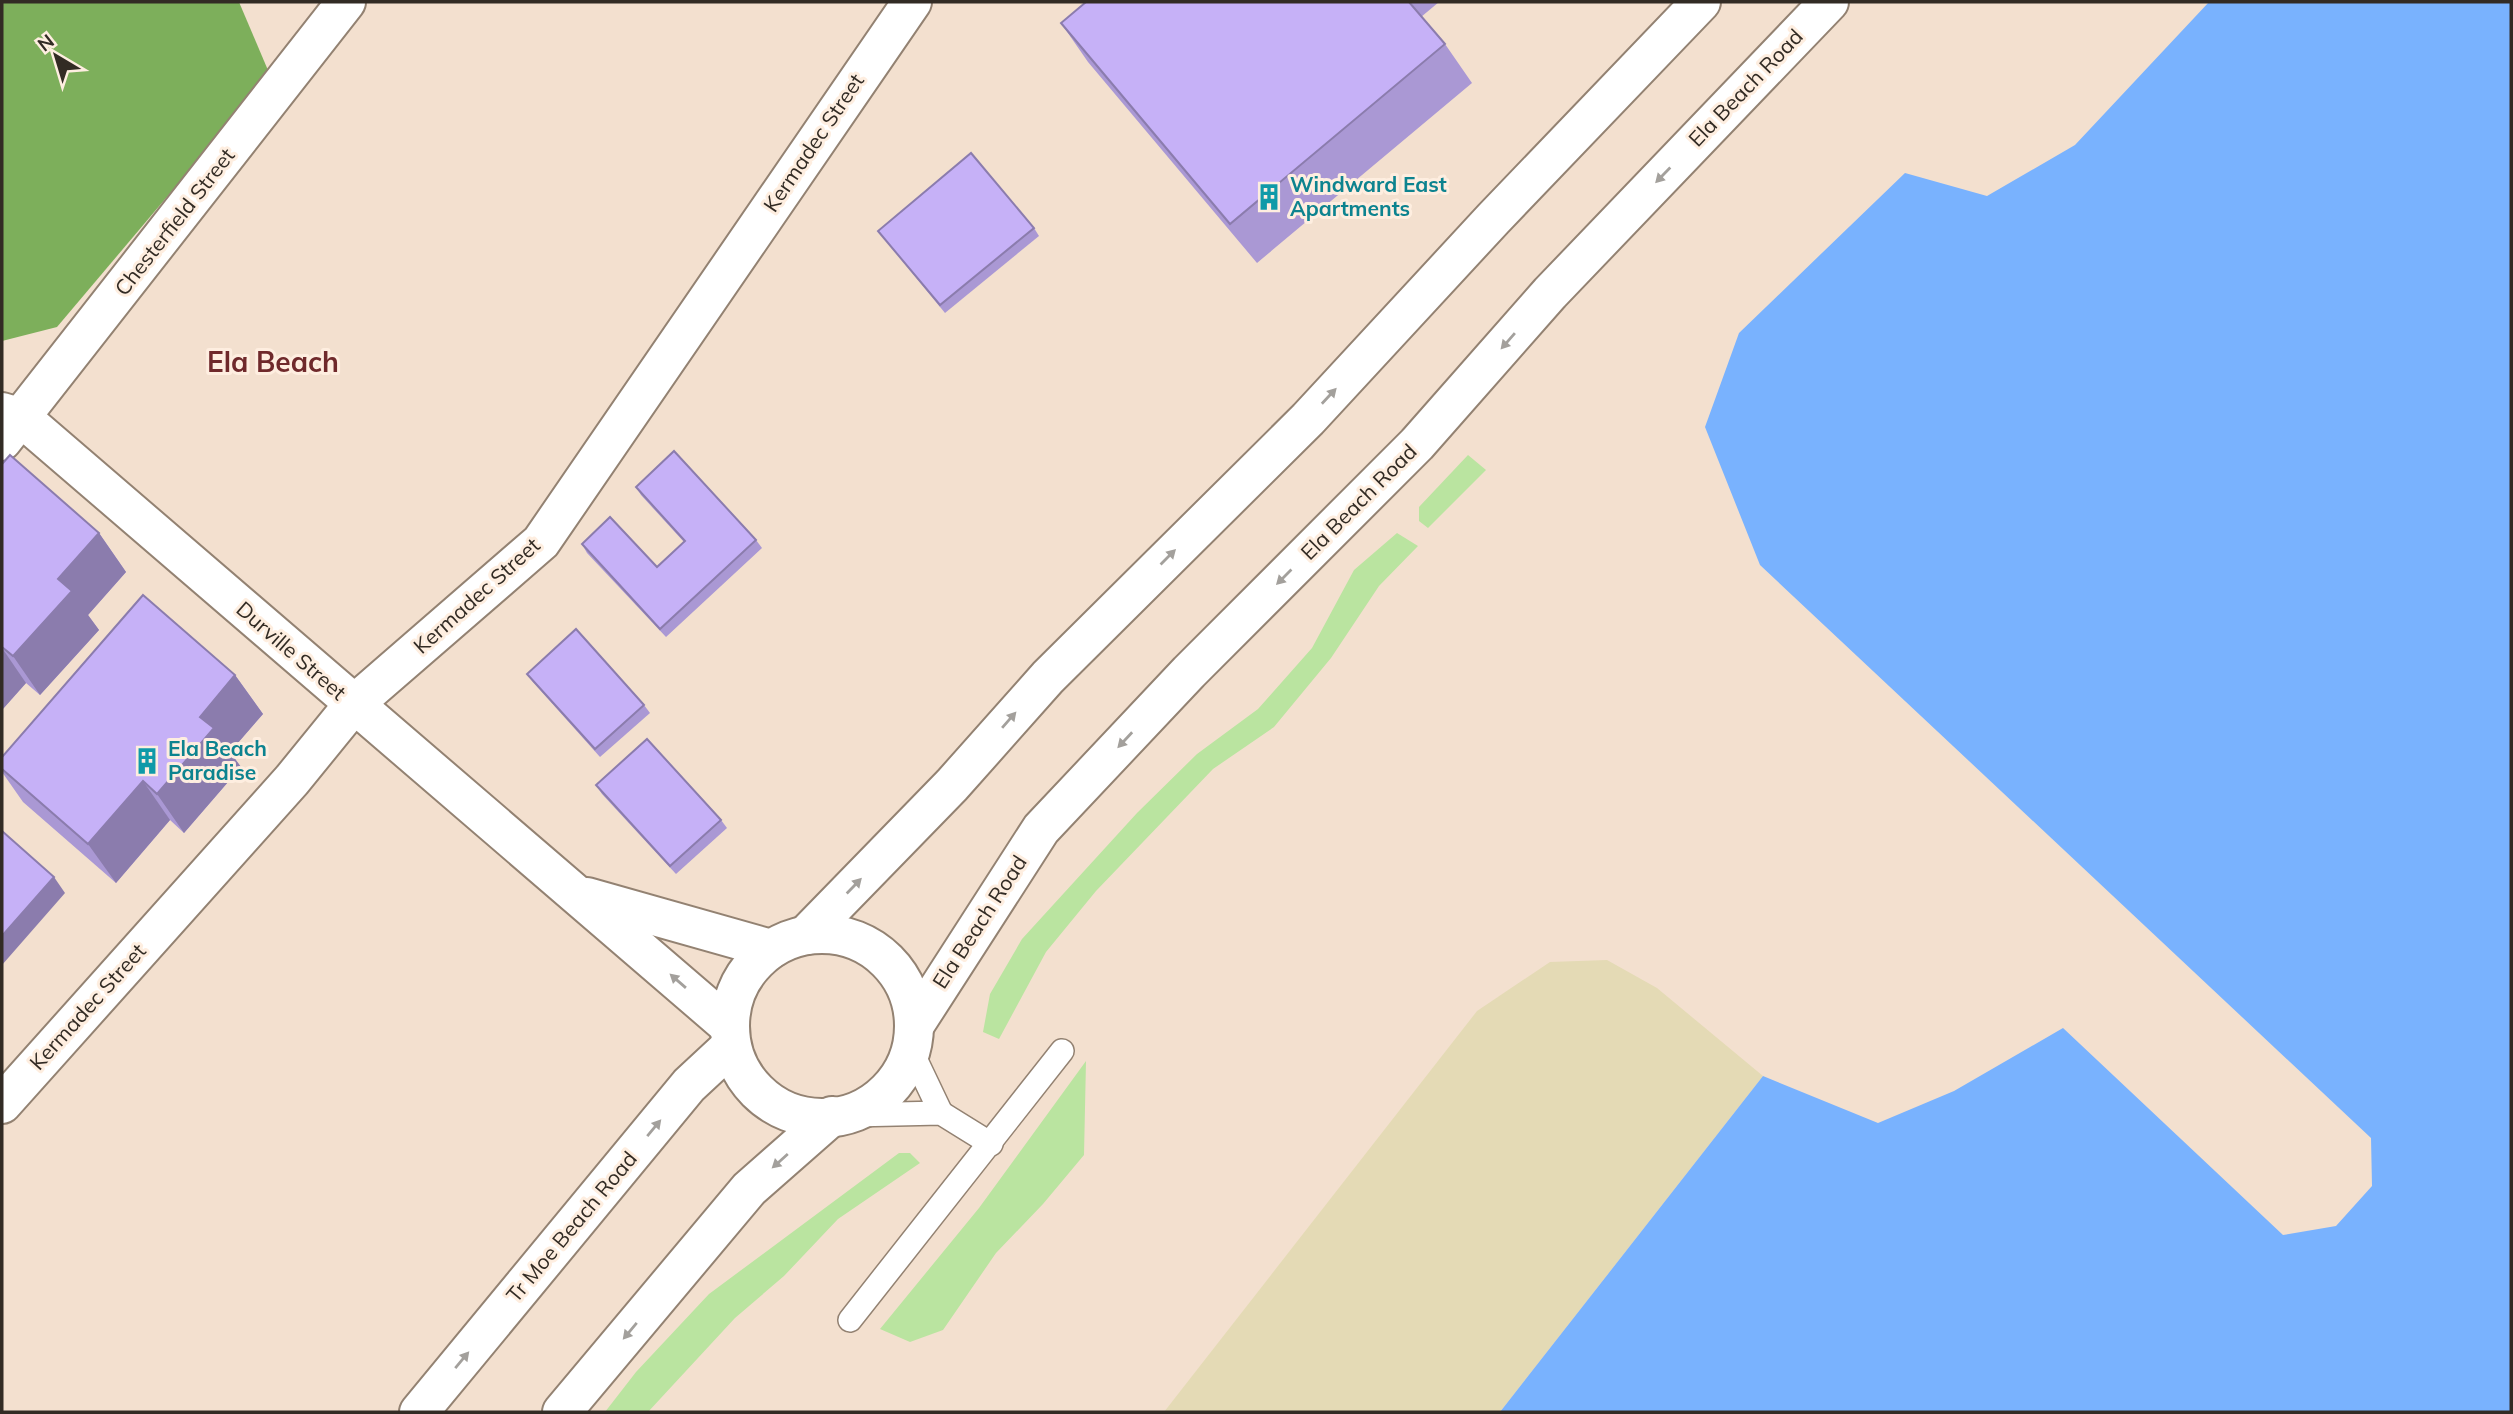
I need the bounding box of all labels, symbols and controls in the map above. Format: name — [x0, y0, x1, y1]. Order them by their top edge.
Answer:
north arrow — [21, 21, 91, 91]
street label: Ela Beach Road — [1683, 23, 1808, 152]
text: N — [32, 29, 59, 56]
street label: Kermadec Street — [757, 68, 869, 217]
street label: Chesterfield Street — [109, 143, 240, 300]
one-way arrow — [1656, 166, 1672, 183]
place label: Windward East Apartments — [1290, 171, 1447, 221]
building icon: Windward East Apartments — [1254, 182, 1284, 212]
one-way arrow — [1500, 332, 1516, 350]
district label: Ela Beach — [207, 344, 339, 379]
one-way arrow — [1320, 388, 1336, 405]
street label: Ela Beach Road — [1295, 438, 1422, 565]
street label: Kermadec Street — [408, 532, 545, 659]
one-way arrow — [1159, 550, 1176, 566]
one-way arrow — [1276, 569, 1292, 585]
street label: Durville Street — [231, 595, 352, 705]
one-way arrow — [1001, 711, 1017, 729]
one-way arrow — [1117, 731, 1133, 749]
place label: Ela Beach Paradise — [168, 735, 267, 785]
building icon: Ela Beach Paradise — [132, 746, 162, 776]
street label: Ela Beach Road — [926, 850, 1032, 993]
one-way arrow — [845, 879, 862, 895]
street label: Kermadec Street — [24, 938, 151, 1075]
one-way arrow — [669, 973, 687, 989]
one-way arrow — [646, 1119, 661, 1136]
street label: Tr Moe Beach Road — [501, 1146, 642, 1307]
one-way arrow — [772, 1153, 789, 1168]
one-way arrow — [623, 1323, 638, 1340]
one-way arrow — [454, 1351, 469, 1368]

